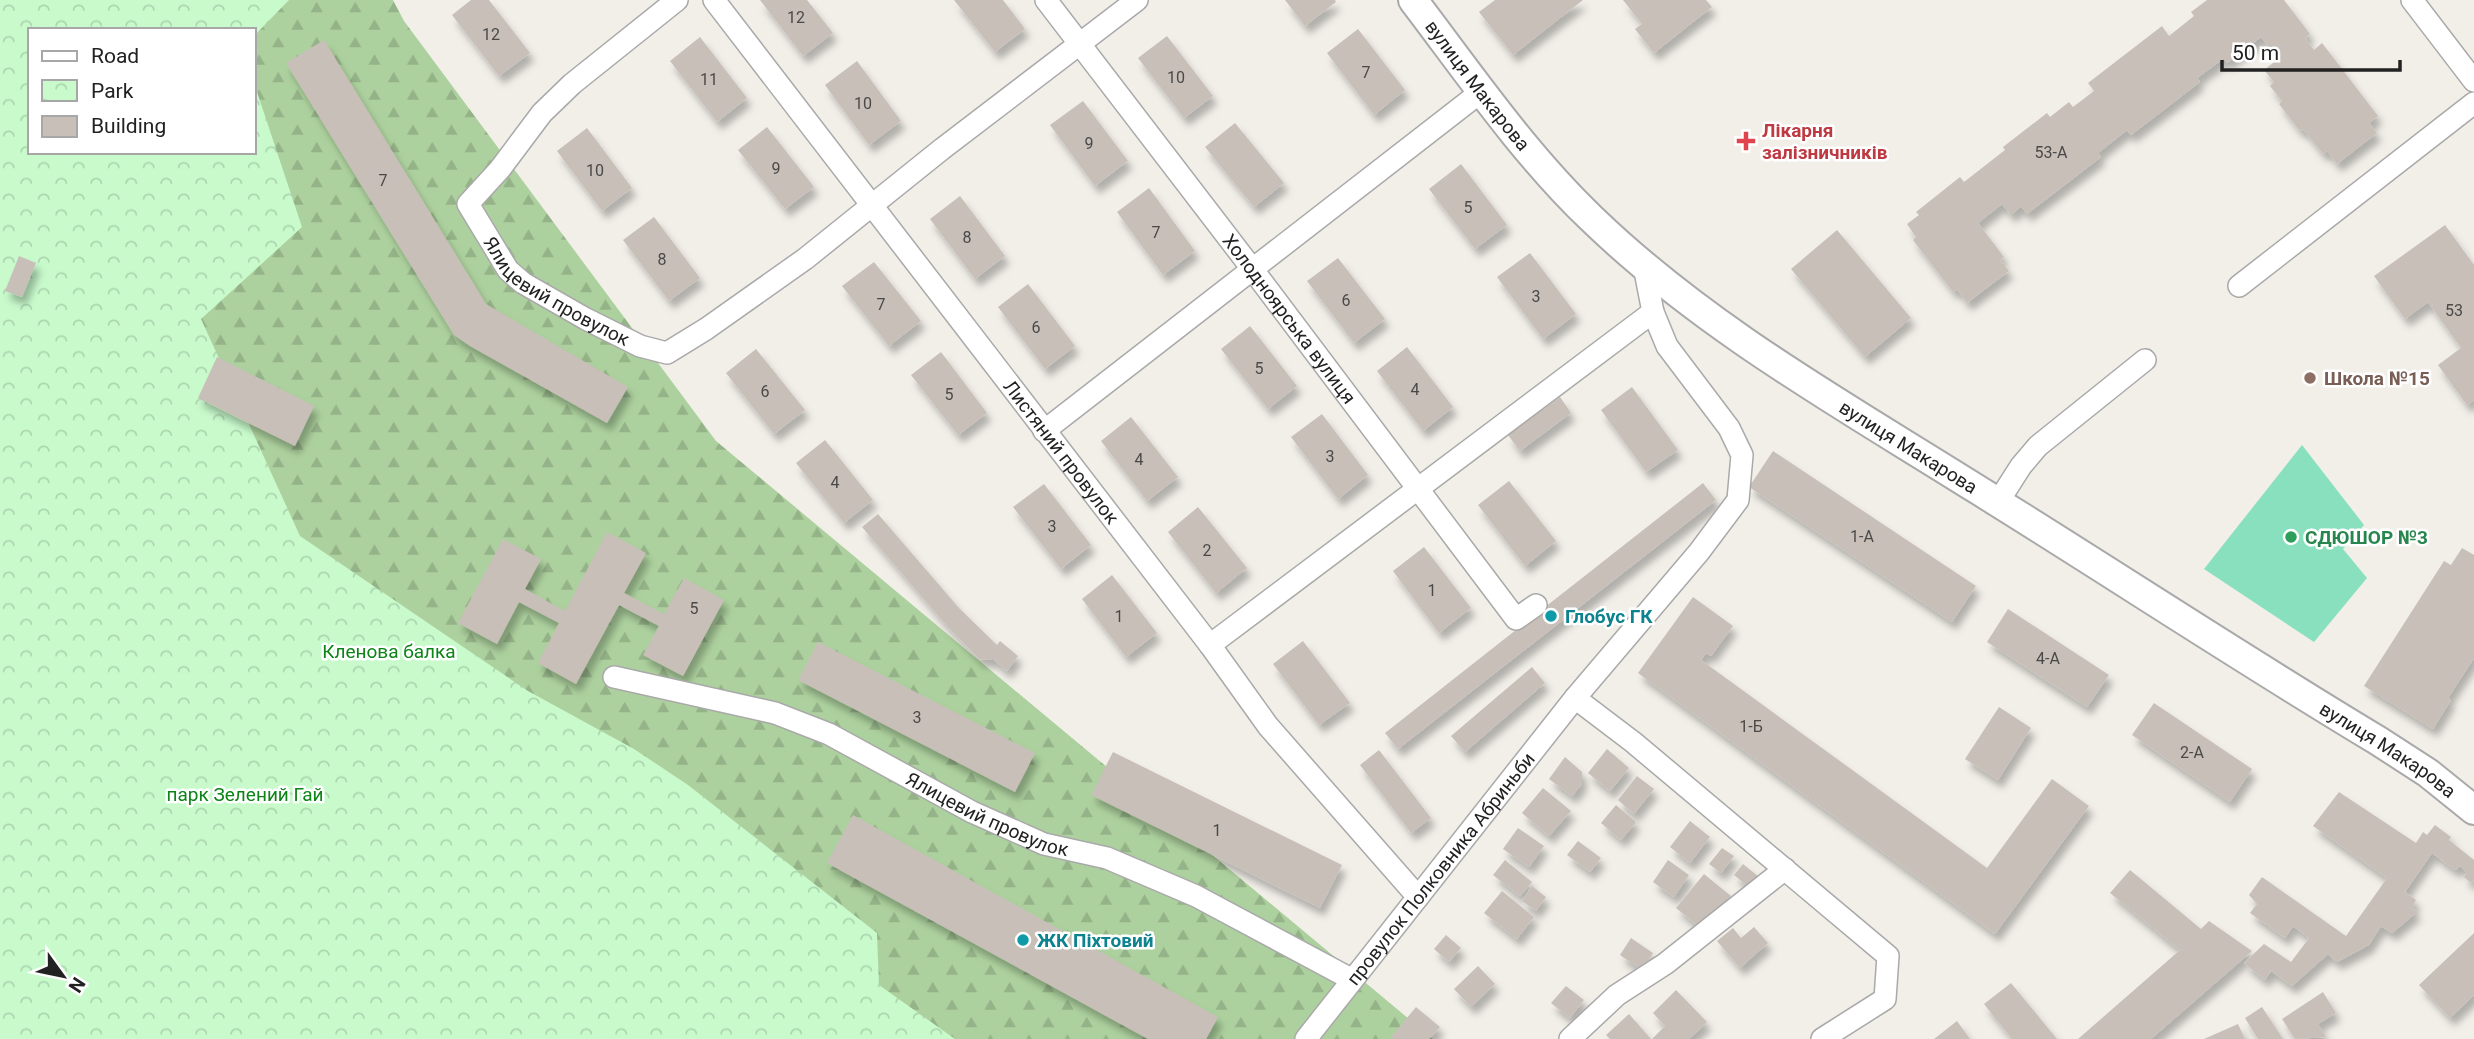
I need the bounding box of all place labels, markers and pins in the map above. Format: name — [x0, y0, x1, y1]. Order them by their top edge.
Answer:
place label: Лікарня залізничників — [1762, 119, 1888, 164]
marker: Лікарня залізничників — [1736, 131, 1756, 151]
place label: Школа №15 — [2324, 367, 2430, 390]
marker: Школа №15 — [2302, 370, 2318, 386]
place label: СДЮШОР №3 — [2305, 526, 2428, 549]
marker: СДЮШОР №3 — [2283, 529, 2299, 545]
place label: Глобус ГК — [1565, 605, 1653, 628]
marker: Глобус ГК — [1543, 608, 1559, 624]
place label: ЖК Піхтовий — [1037, 929, 1153, 952]
marker: ЖК Піхтовий — [1015, 932, 1031, 948]

